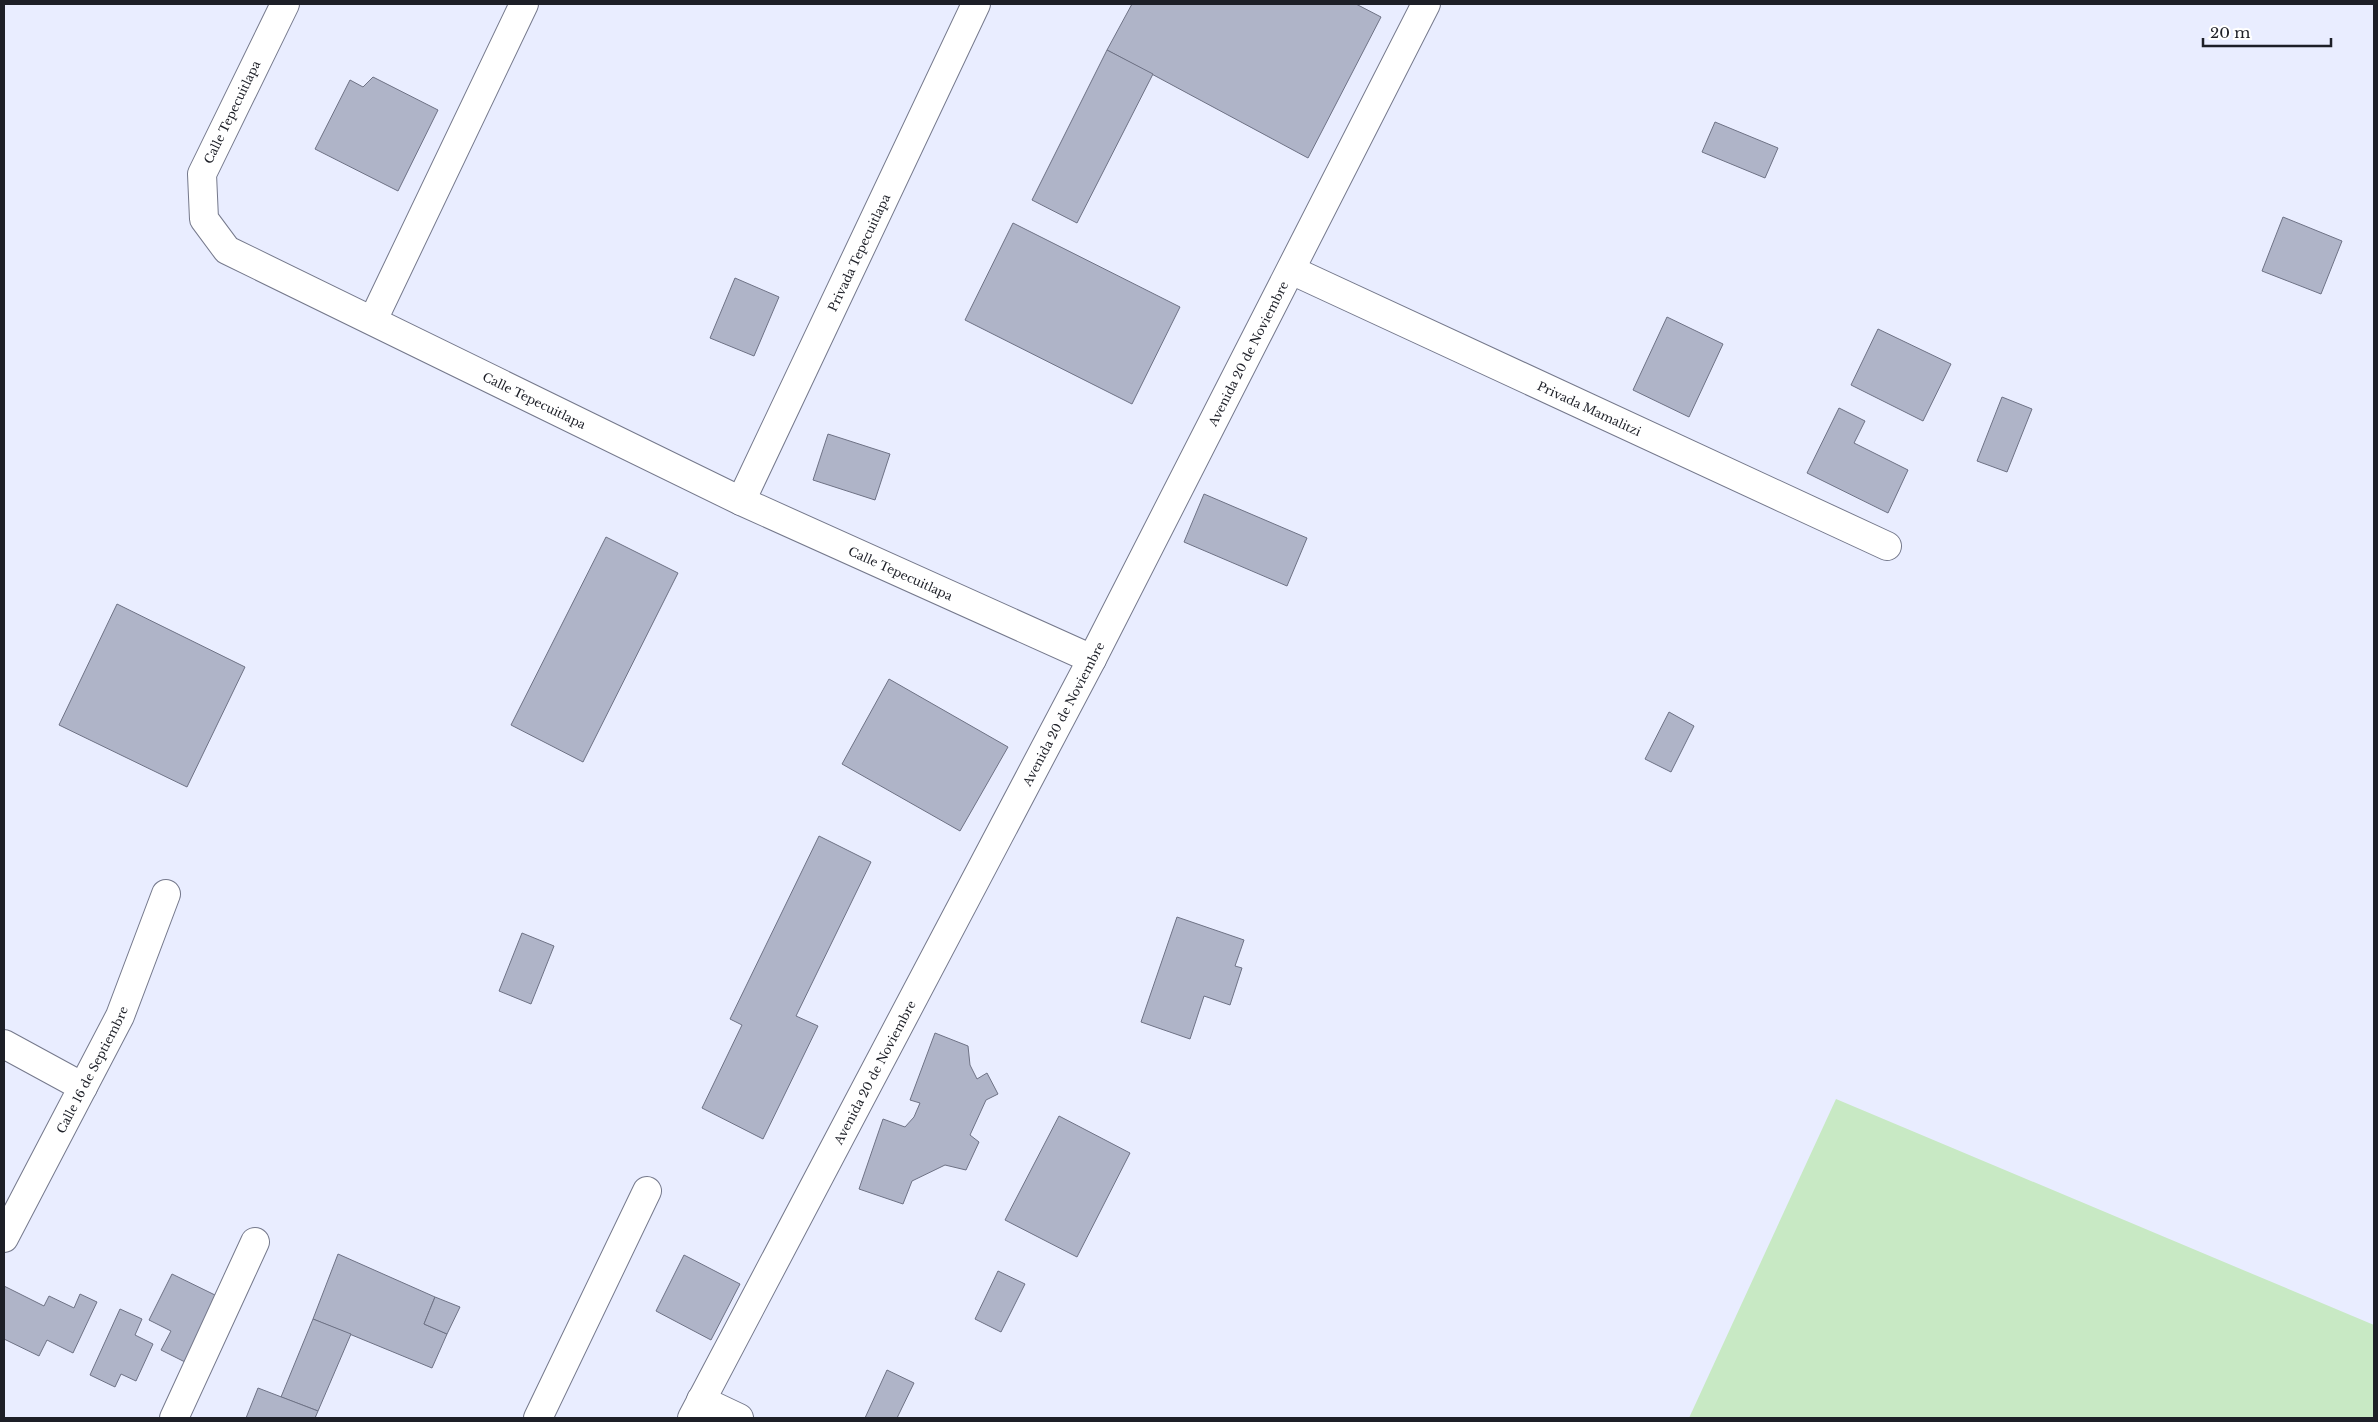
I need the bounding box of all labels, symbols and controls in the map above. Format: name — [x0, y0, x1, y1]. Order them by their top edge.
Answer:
scale bar — [2203, 15, 2330, 47]
text: 20 m — [2210, 23, 2250, 42]
street label: Calle Tepecuitlapa — [201, 58, 264, 166]
street label: Privada Tepecuitlapa — [824, 191, 893, 314]
street label: Avenida 20 de Noviembre — [1204, 278, 1291, 429]
street label: Calle Tepecuitlapa — [480, 369, 589, 432]
street label: Privada Mamalitzi — [1535, 378, 1644, 439]
street label: Calle Tepecuitlapa — [846, 543, 956, 603]
street label: Avenida 20 de Noviembre — [1019, 639, 1107, 789]
street label: Avenida 20 de Noviembre — [830, 998, 918, 1147]
street label: Calle 16 de Septiembre — [53, 1004, 131, 1136]

